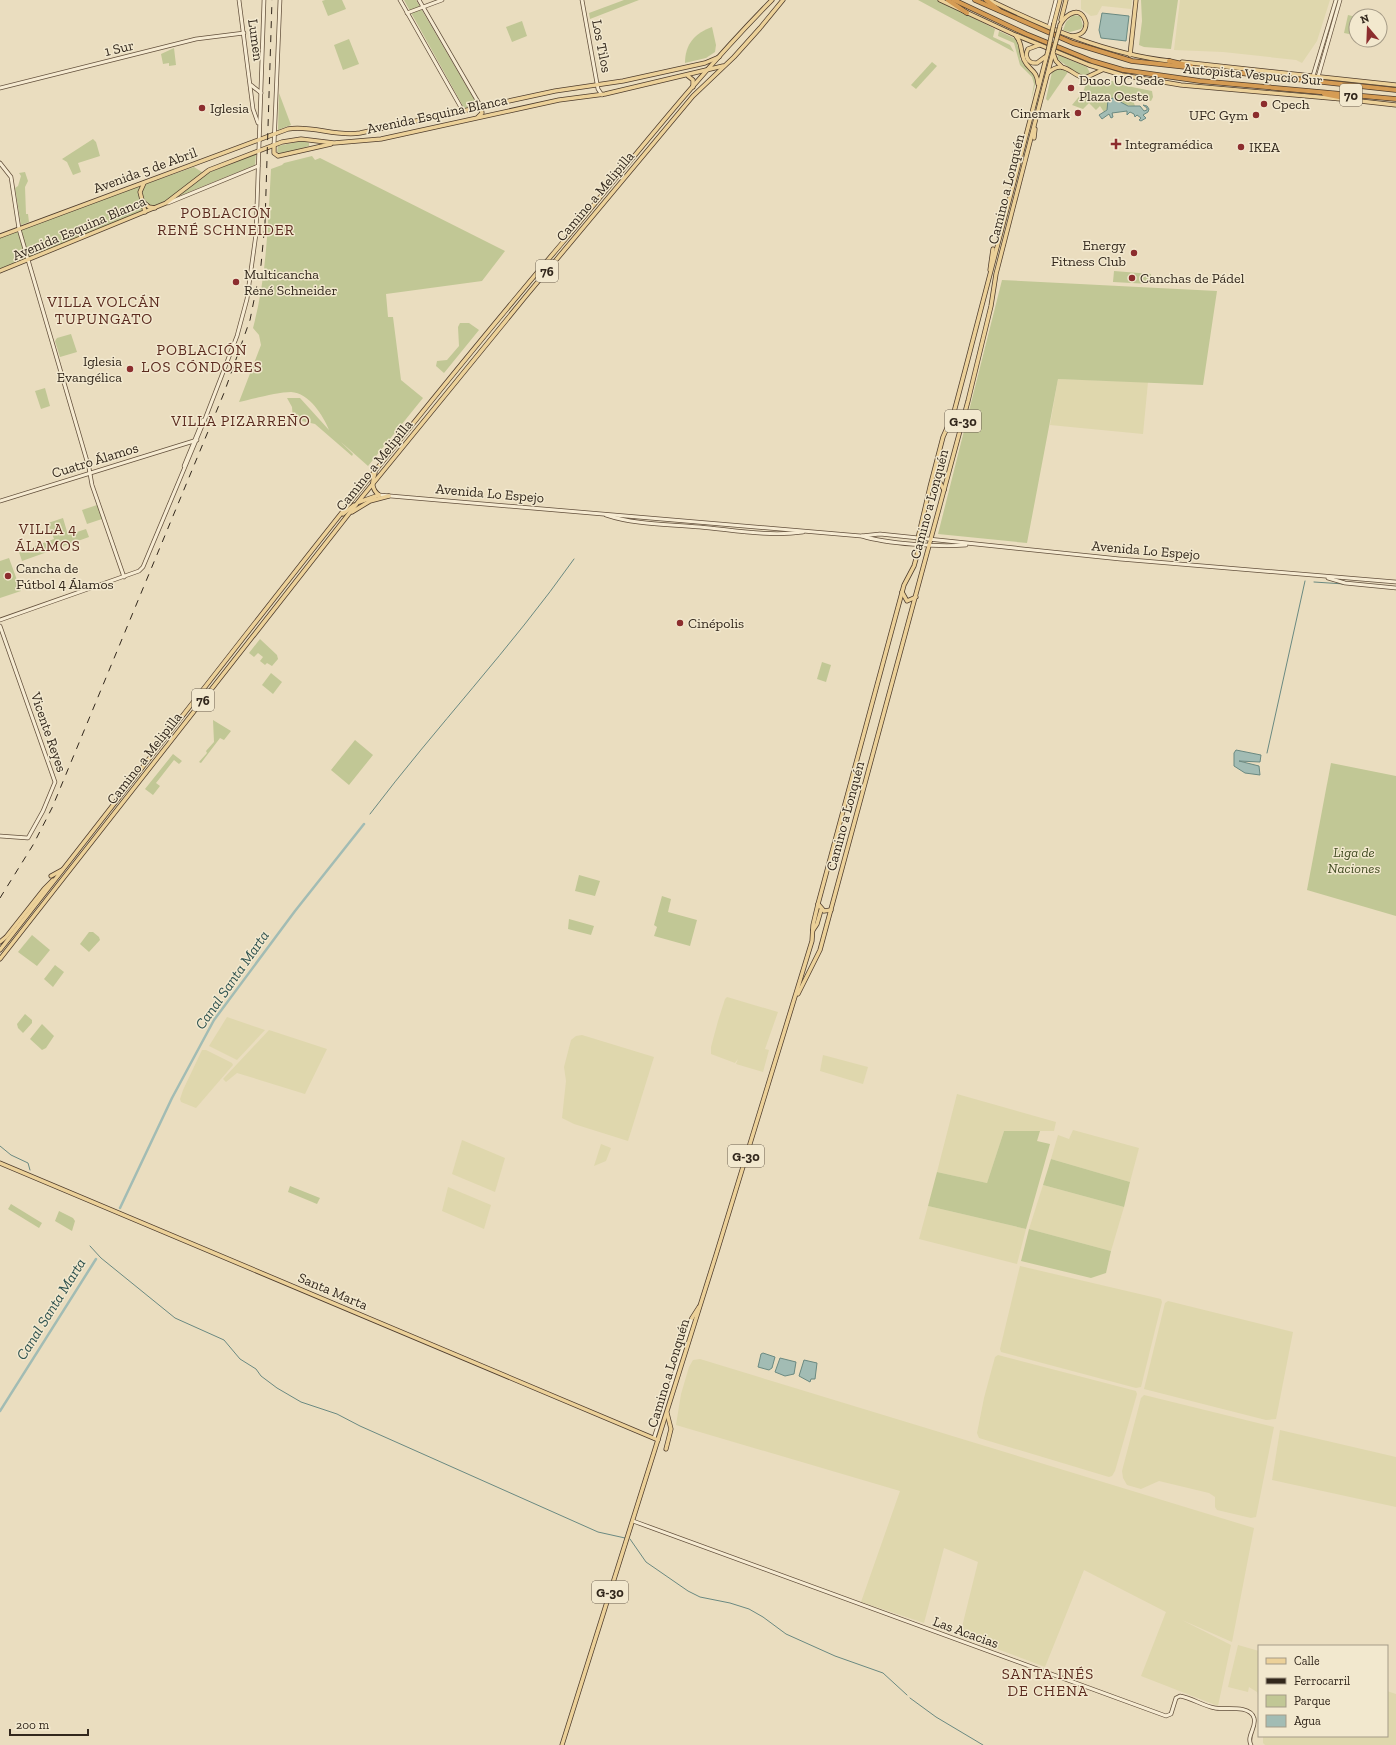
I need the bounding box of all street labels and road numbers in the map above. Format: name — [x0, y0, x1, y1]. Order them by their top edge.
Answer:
street label: Lumen — [244, 18, 267, 62]
street label: Los Tilos — [588, 18, 615, 74]
street label: 1 Sur — [103, 37, 136, 60]
street label: Autopista Vespucio Sur — [1183, 60, 1323, 89]
road number: 70 — [1340, 84, 1362, 106]
street label: Avenida Esquina Blanca — [365, 91, 509, 138]
street label: Camino a Lonquén — [985, 132, 1028, 246]
street label: Avenida 5 de Abril — [91, 144, 200, 197]
street label: Camino a Melipilla — [553, 148, 638, 245]
street label: Avenida Esquina Blanca — [10, 193, 149, 264]
road number: 76 — [536, 260, 558, 282]
road number: G-30 — [945, 410, 981, 432]
street label: Camino a Melipilla — [332, 416, 416, 514]
street label: Cuatro Álamos — [50, 439, 140, 482]
street label: Camino a Lonquén — [907, 447, 952, 561]
street label: Avenida Lo Espejo — [435, 480, 545, 507]
street label: Avenida Lo Espejo — [1091, 537, 1201, 564]
street label: Vicente Reyes — [27, 689, 70, 774]
road number: 76 — [192, 689, 214, 711]
street label: Camino a Melipilla — [103, 709, 186, 808]
street label: Camino a Lonquén — [823, 759, 868, 873]
road number: G-30 — [728, 1145, 764, 1167]
street label: Santa Marta — [295, 1269, 370, 1314]
street label: Camino a Lonquén — [644, 1317, 693, 1430]
road number: G-30 — [592, 1581, 628, 1603]
street label: Las Acacias — [931, 1613, 1001, 1652]

